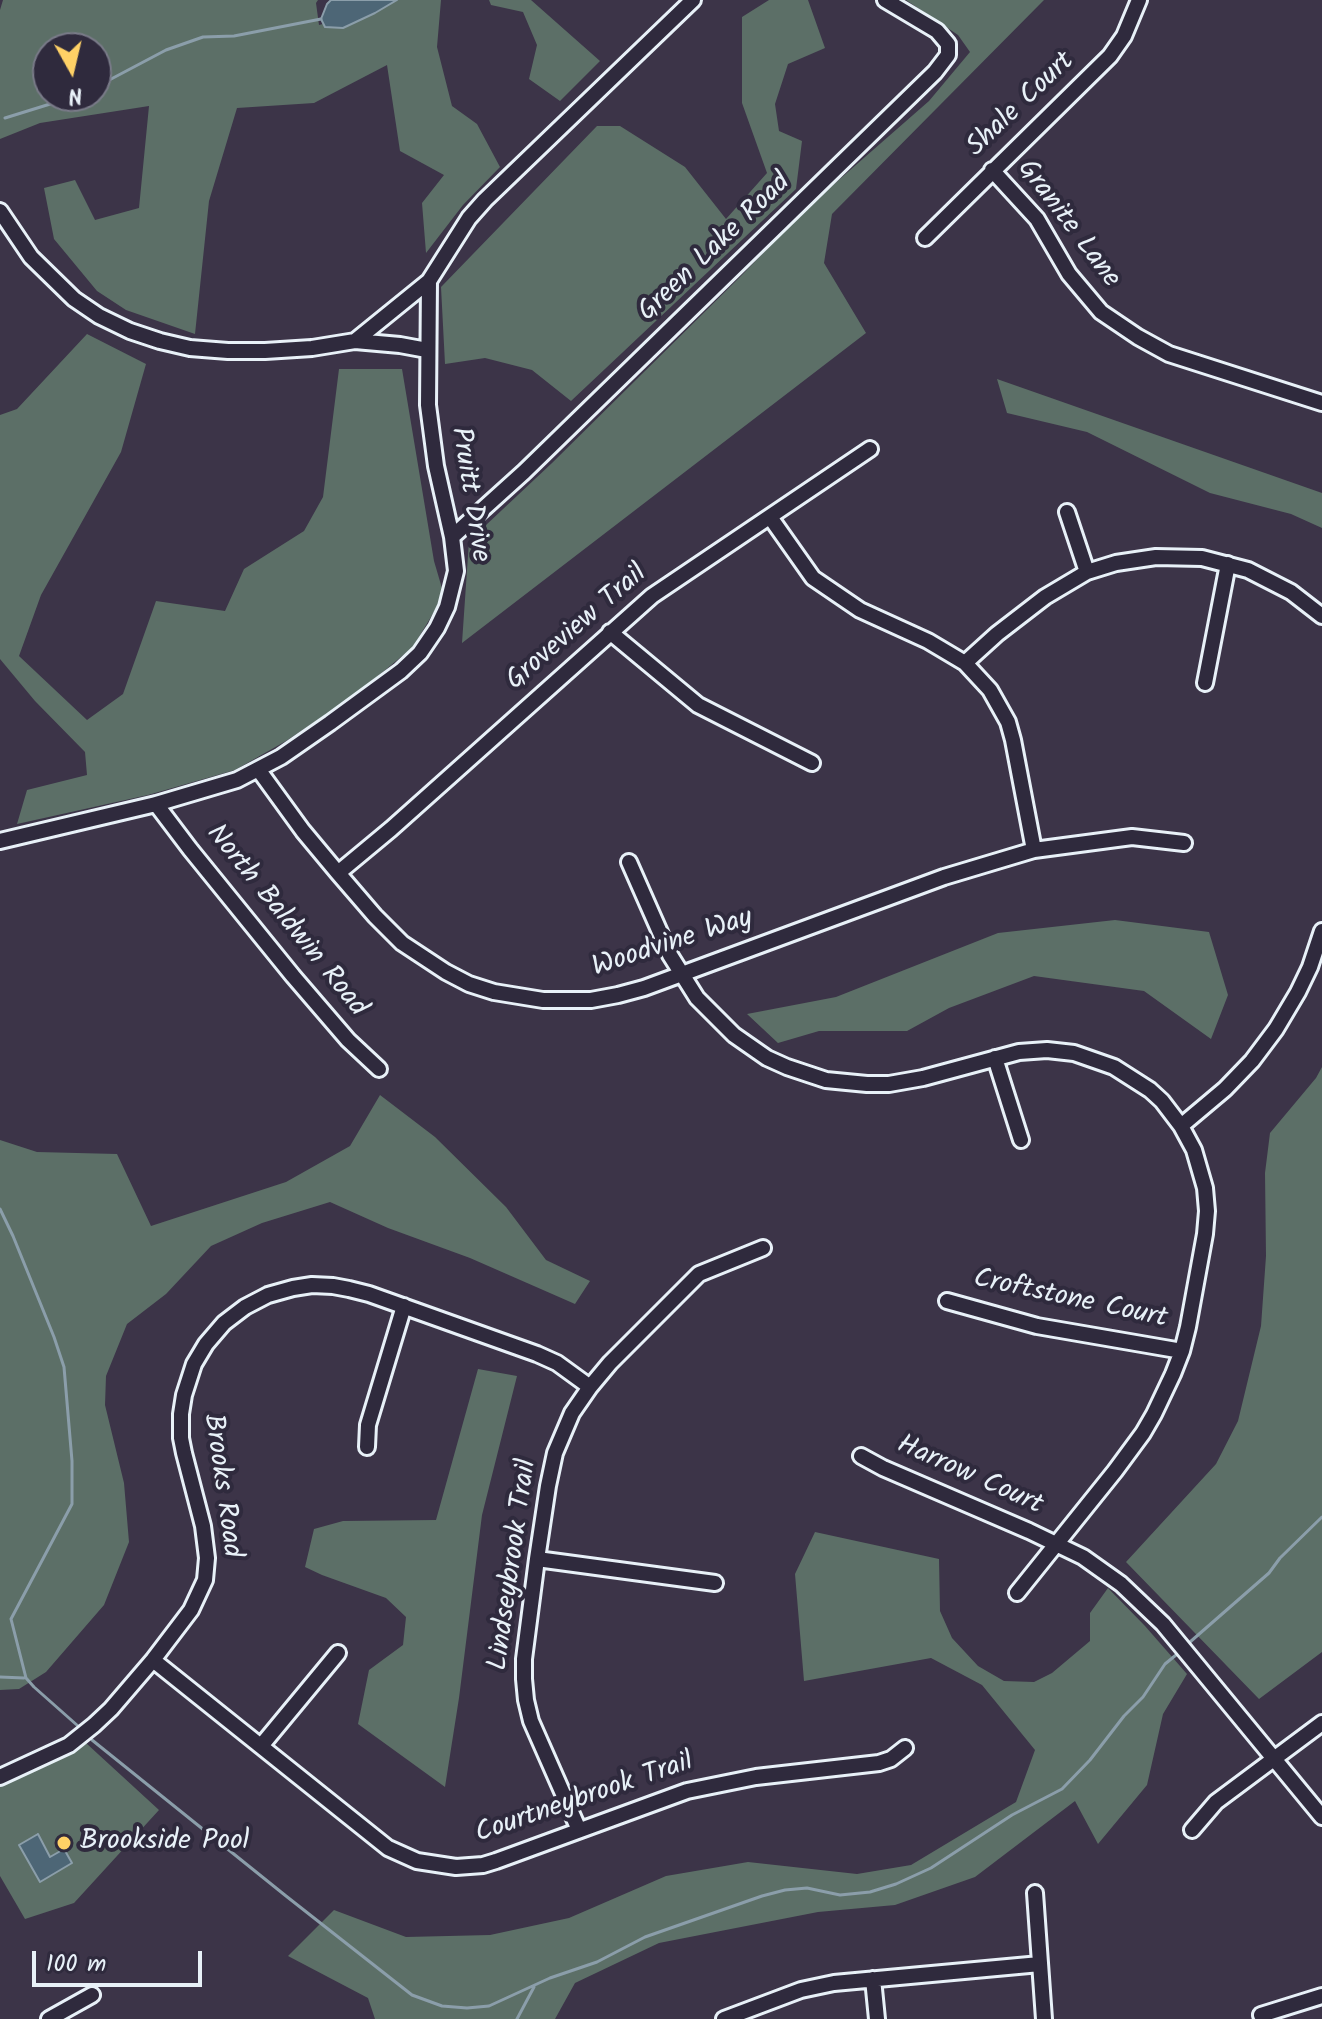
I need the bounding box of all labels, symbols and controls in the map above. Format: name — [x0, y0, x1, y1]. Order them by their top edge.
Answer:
north arrow — [32, 32, 112, 112]
street label: Shale Court — [961, 46, 1083, 166]
text: N — [66, 76, 84, 113]
street label: Granite Lane — [1008, 154, 1126, 296]
street label: Green Lake Road — [633, 168, 799, 330]
street label: Pruitt Drive — [441, 425, 495, 565]
street label: Groveview Trail — [501, 559, 655, 699]
street label: North Baldwin Road — [197, 819, 373, 1025]
street label: Woodvine Way — [589, 903, 757, 987]
street label: Croftstone Court — [970, 1264, 1170, 1338]
street label: Brooks Road — [193, 1412, 247, 1560]
street label: Harrow Court — [891, 1430, 1047, 1524]
street label: Lindseybrook Trail — [484, 1457, 546, 1673]
street label: Courtneybrook Trail — [472, 1747, 698, 1853]
place label: Brookside Pool — [80, 1826, 249, 1860]
marker: Brookside Pool — [55, 1834, 73, 1852]
scale bar — [36, 1935, 206, 1985]
text: 100 m — [46, 1945, 106, 1984]

